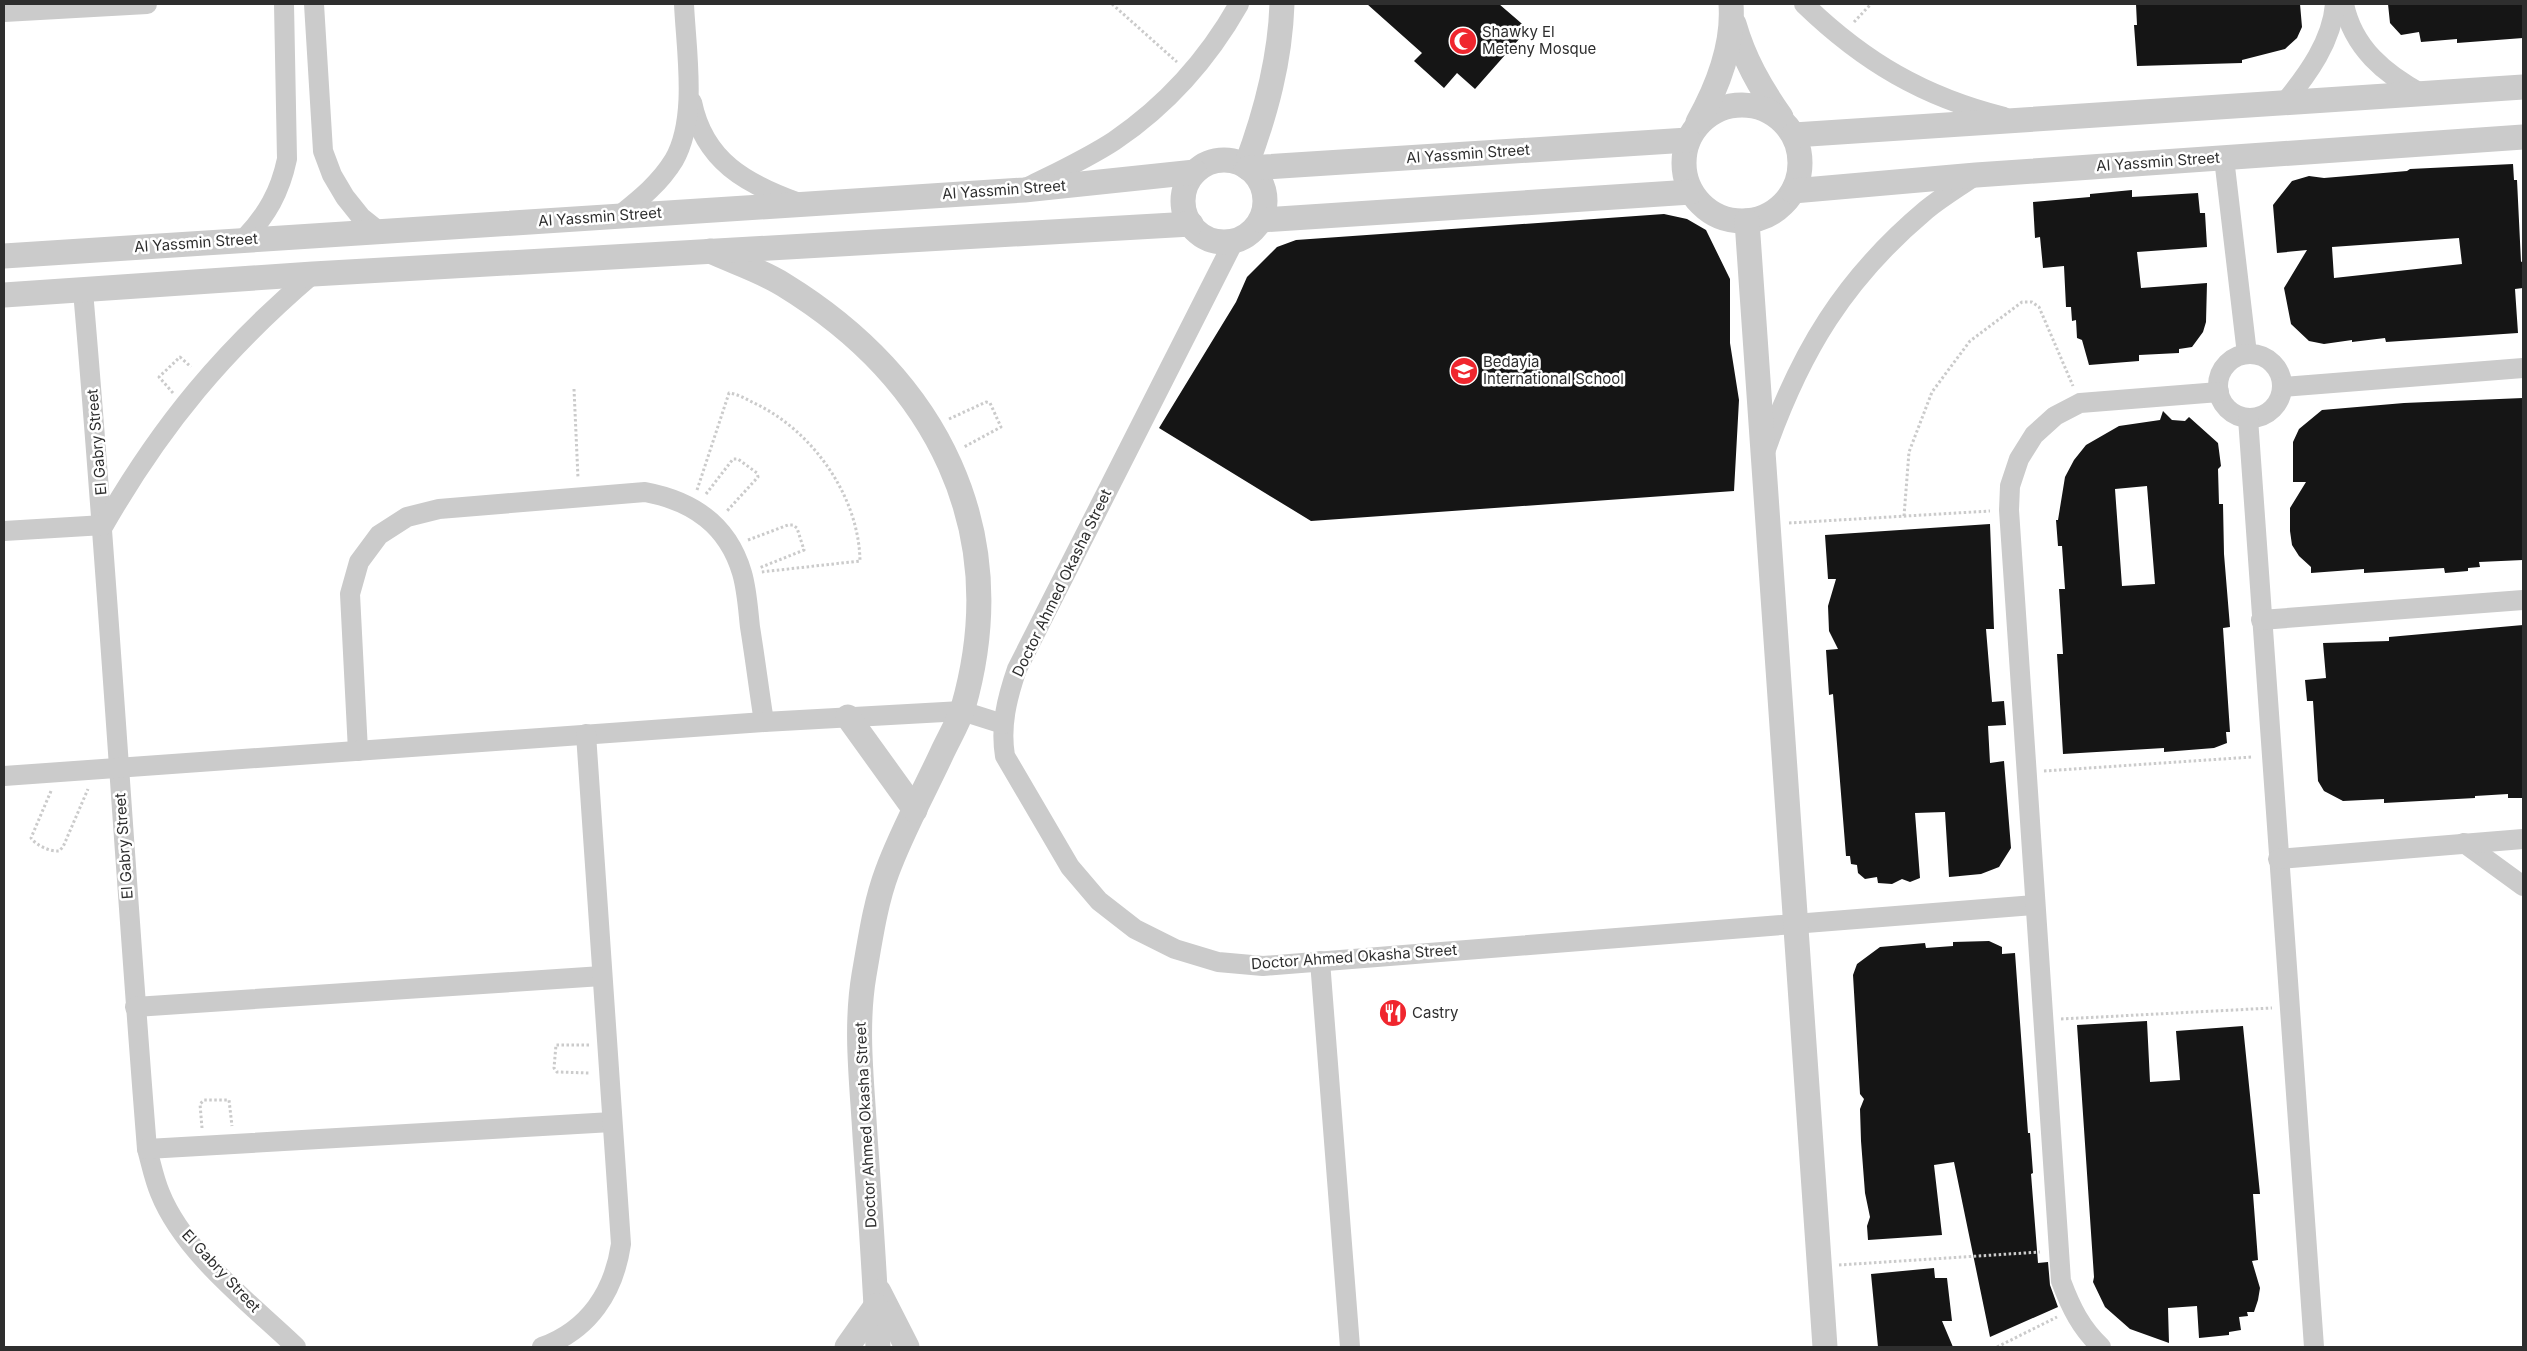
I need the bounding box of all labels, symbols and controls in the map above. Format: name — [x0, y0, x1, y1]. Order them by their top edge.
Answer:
place label: Shawky El Meteny Mosque — [1482, 22, 1596, 58]
mosque icon: Shawky El Meteny Mosque — [1448, 26, 1478, 56]
street label: Al Yassmin Street — [1406, 140, 1530, 167]
street label: Al Yassmin Street — [2096, 148, 2220, 175]
street label: Al Yassmin Street — [942, 176, 1066, 203]
street label: Al Yassmin Street — [538, 203, 662, 230]
street label: Al Yassmin Street — [134, 229, 258, 256]
place label: Bedayia International School — [1483, 352, 1624, 388]
school or university icon: Bedayia International School — [1449, 356, 1479, 386]
street label: El Gabry Street — [82, 388, 111, 496]
street label: Doctor Ahmed Okasha Street — [1008, 486, 1115, 680]
street label: El Gabry Street — [110, 792, 137, 900]
street label: Doctor Ahmed Okasha Street — [1250, 940, 1458, 973]
restaurant icon: Castry — [1378, 998, 1408, 1028]
place label: Castry — [1412, 1003, 1459, 1022]
street label: Doctor Ahmed Okasha Street — [851, 1021, 880, 1229]
street label: El Gabry Street — [178, 1225, 265, 1316]

